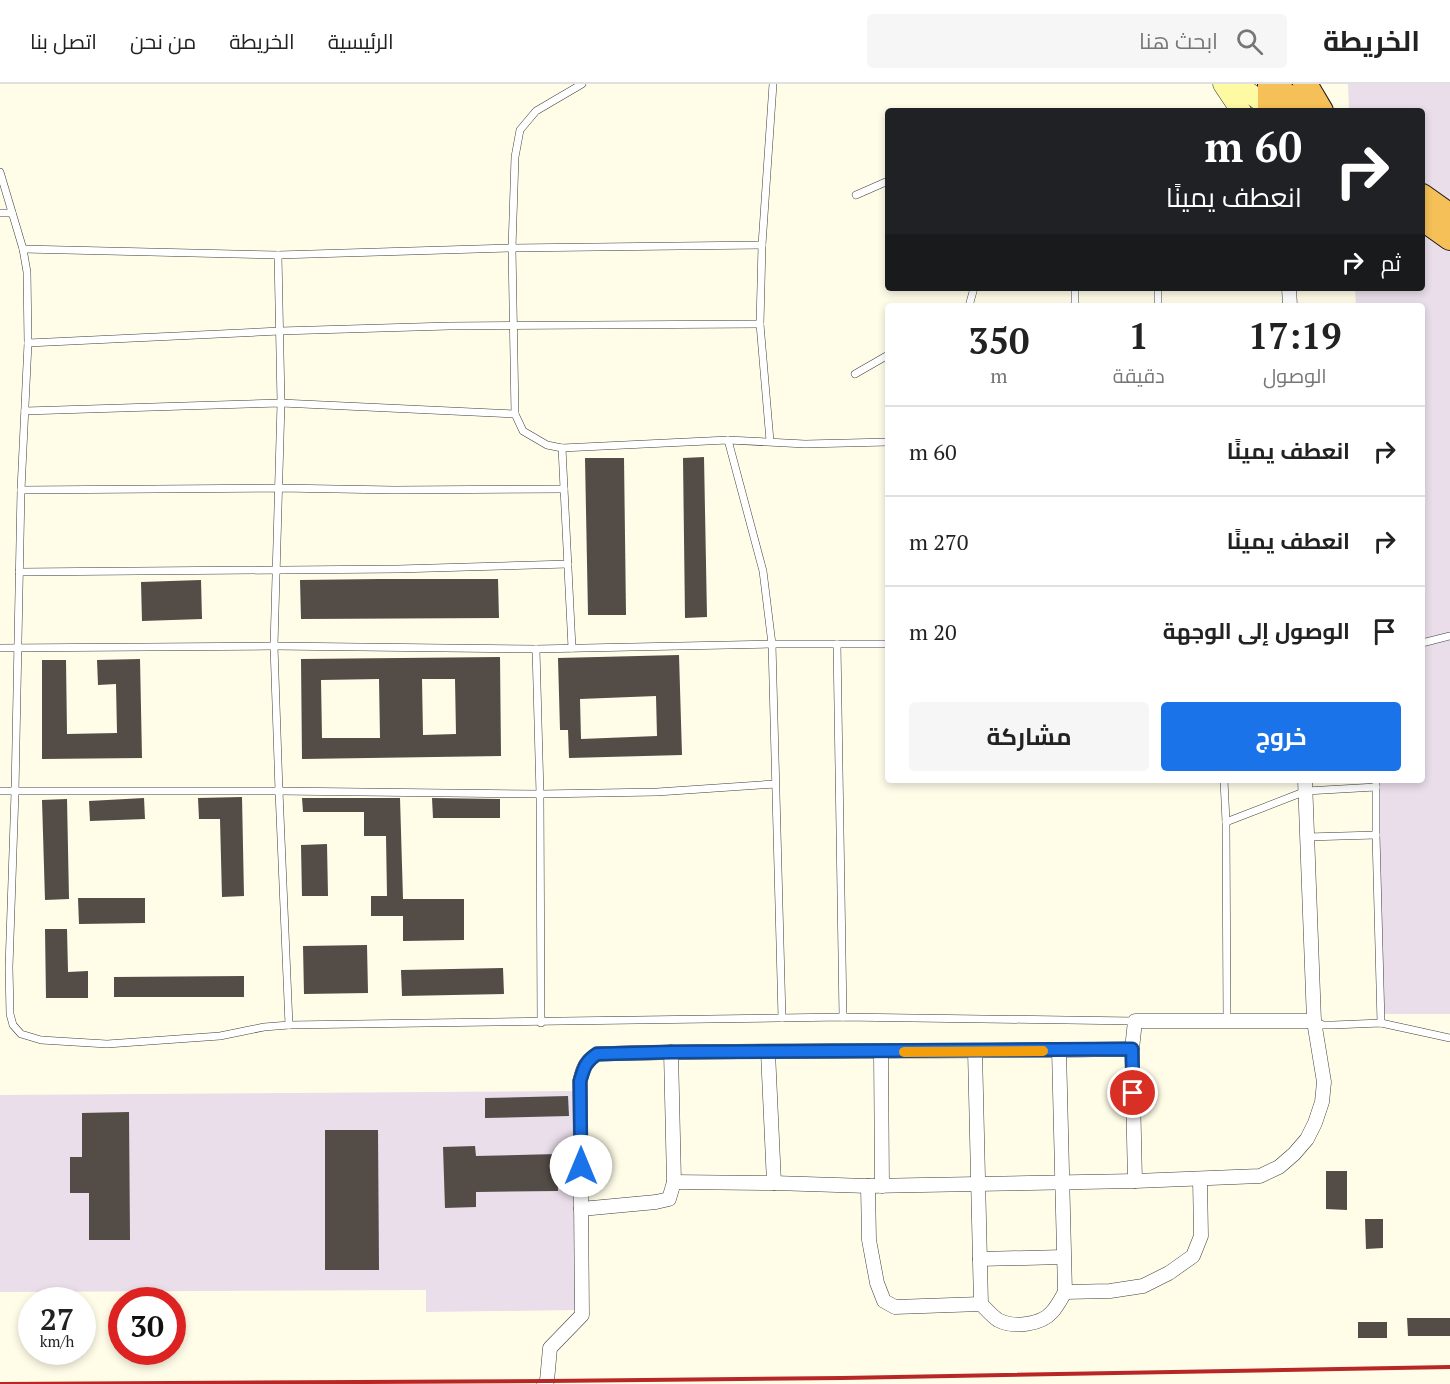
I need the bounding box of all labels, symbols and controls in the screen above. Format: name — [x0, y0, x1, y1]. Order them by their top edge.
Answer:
search box — [867, 14, 1287, 68]
text: الخريطة — [1323, 22, 1420, 59]
icon: search — [1233, 25, 1266, 58]
text: ابحث هنا — [1139, 26, 1218, 55]
text: اتصل بنا — [30, 27, 97, 55]
text: من نحن — [130, 27, 196, 55]
text: الخريطة — [229, 27, 295, 55]
text: الرئيسية — [328, 27, 394, 55]
text: 60 m — [1204, 118, 1302, 174]
icon: right — [1323, 132, 1401, 210]
text: انعطف يمينًا — [1166, 179, 1302, 215]
icon: right — [1336, 246, 1369, 279]
text: ثم — [1381, 248, 1401, 277]
text: 1 — [1129, 312, 1149, 359]
text: 17:19 — [1248, 312, 1342, 359]
text: 350 — [968, 317, 1029, 364]
text: m — [990, 362, 1007, 389]
text: دقيقة — [1113, 362, 1165, 389]
text: الوصول — [1263, 362, 1327, 389]
icon: right — [1368, 435, 1401, 468]
text: انعطف يمينًا — [1227, 436, 1350, 465]
text: 60 m — [909, 437, 957, 466]
icon: right — [1368, 525, 1401, 558]
text: انعطف يمينًا — [1227, 526, 1350, 555]
text: 270 m — [909, 527, 969, 556]
icon: arrive — [1368, 615, 1401, 648]
text: الوصول إلى الوجهة — [1163, 616, 1350, 645]
text: 20 m — [909, 617, 957, 646]
button: مشاركة — [909, 702, 1149, 771]
button: خروج — [1161, 702, 1401, 771]
pin — [1107, 1067, 1158, 1118]
icon: arrive — [1116, 1076, 1149, 1109]
position arrow — [549, 1134, 613, 1198]
speed limit sign: 30 — [108, 1287, 186, 1365]
text: 27 — [40, 1299, 74, 1339]
text: km/h — [40, 1331, 74, 1351]

